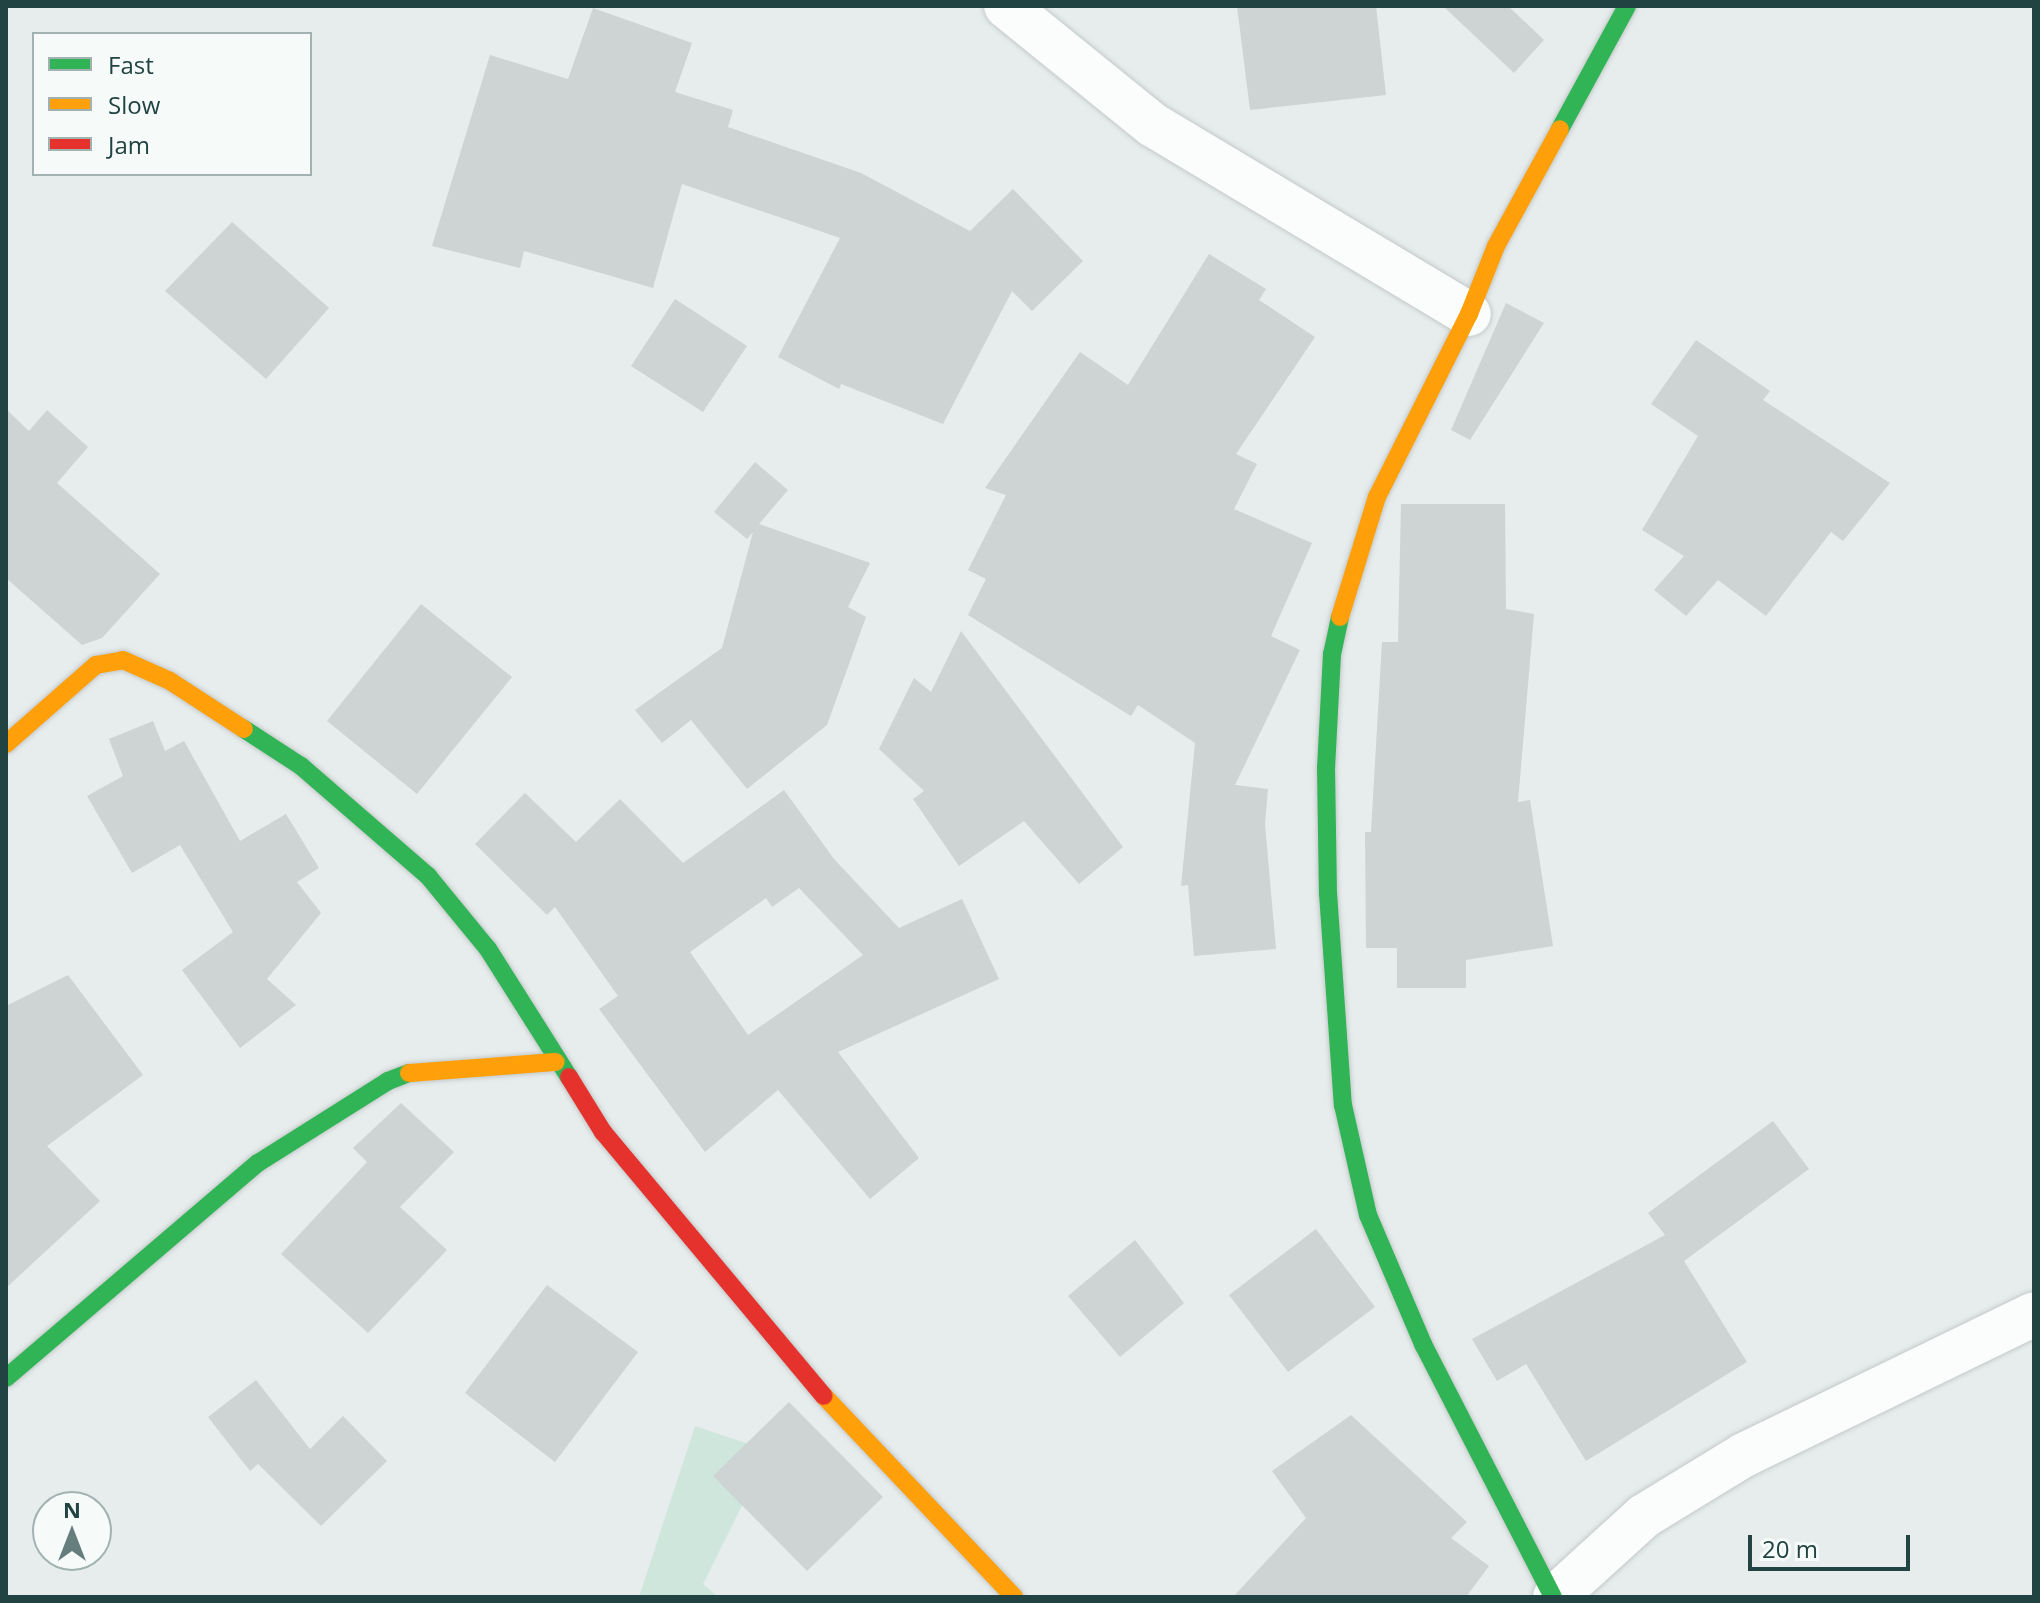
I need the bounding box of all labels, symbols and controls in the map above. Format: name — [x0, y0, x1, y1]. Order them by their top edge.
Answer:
legend — [32, 32, 312, 176]
text: Fast — [108, 48, 154, 81]
text: Slow — [108, 88, 160, 121]
text: Jam — [108, 128, 150, 161]
north arrow — [32, 1491, 112, 1571]
text: N — [63, 1494, 81, 1524]
scale bar — [1752, 1519, 1914, 1569]
text: 20 m — [1762, 1532, 1818, 1565]

